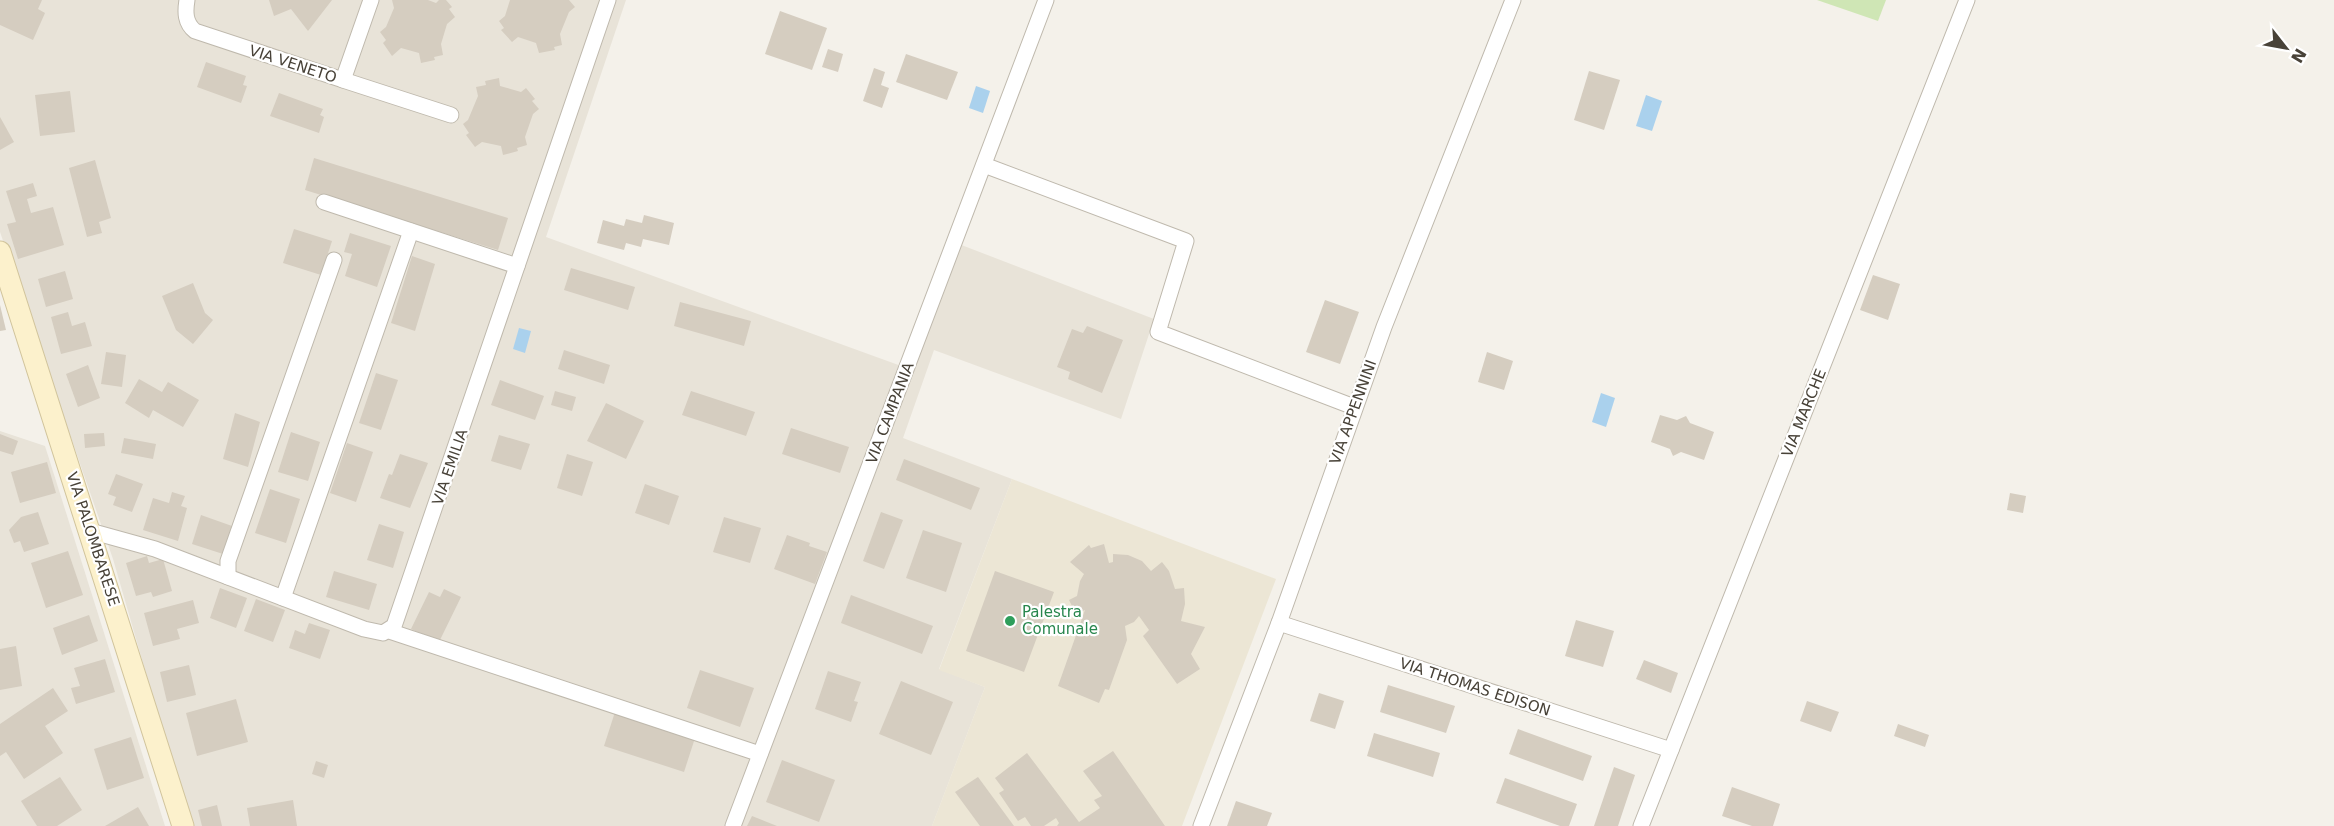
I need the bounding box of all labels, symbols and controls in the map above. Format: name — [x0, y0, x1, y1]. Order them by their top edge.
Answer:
north arrow — [2256, 18, 2316, 78]
street label: VIA VENETO — [247, 41, 339, 87]
text: N — [2287, 45, 2310, 66]
street label: VIA APPENNINI — [1326, 357, 1380, 467]
street label: VIA CAMPANIA — [862, 359, 918, 466]
street label: VIA MARCHE — [1778, 366, 1830, 460]
street label: VIA EMILIA — [429, 426, 472, 508]
street label: VIA PALOMBARESE — [63, 470, 123, 608]
place label: Palestra Comunale — [1022, 603, 1098, 638]
marker: Palestra Comunale — [1003, 614, 1017, 628]
street label: VIA THOMAS EDISON — [1397, 654, 1553, 720]

